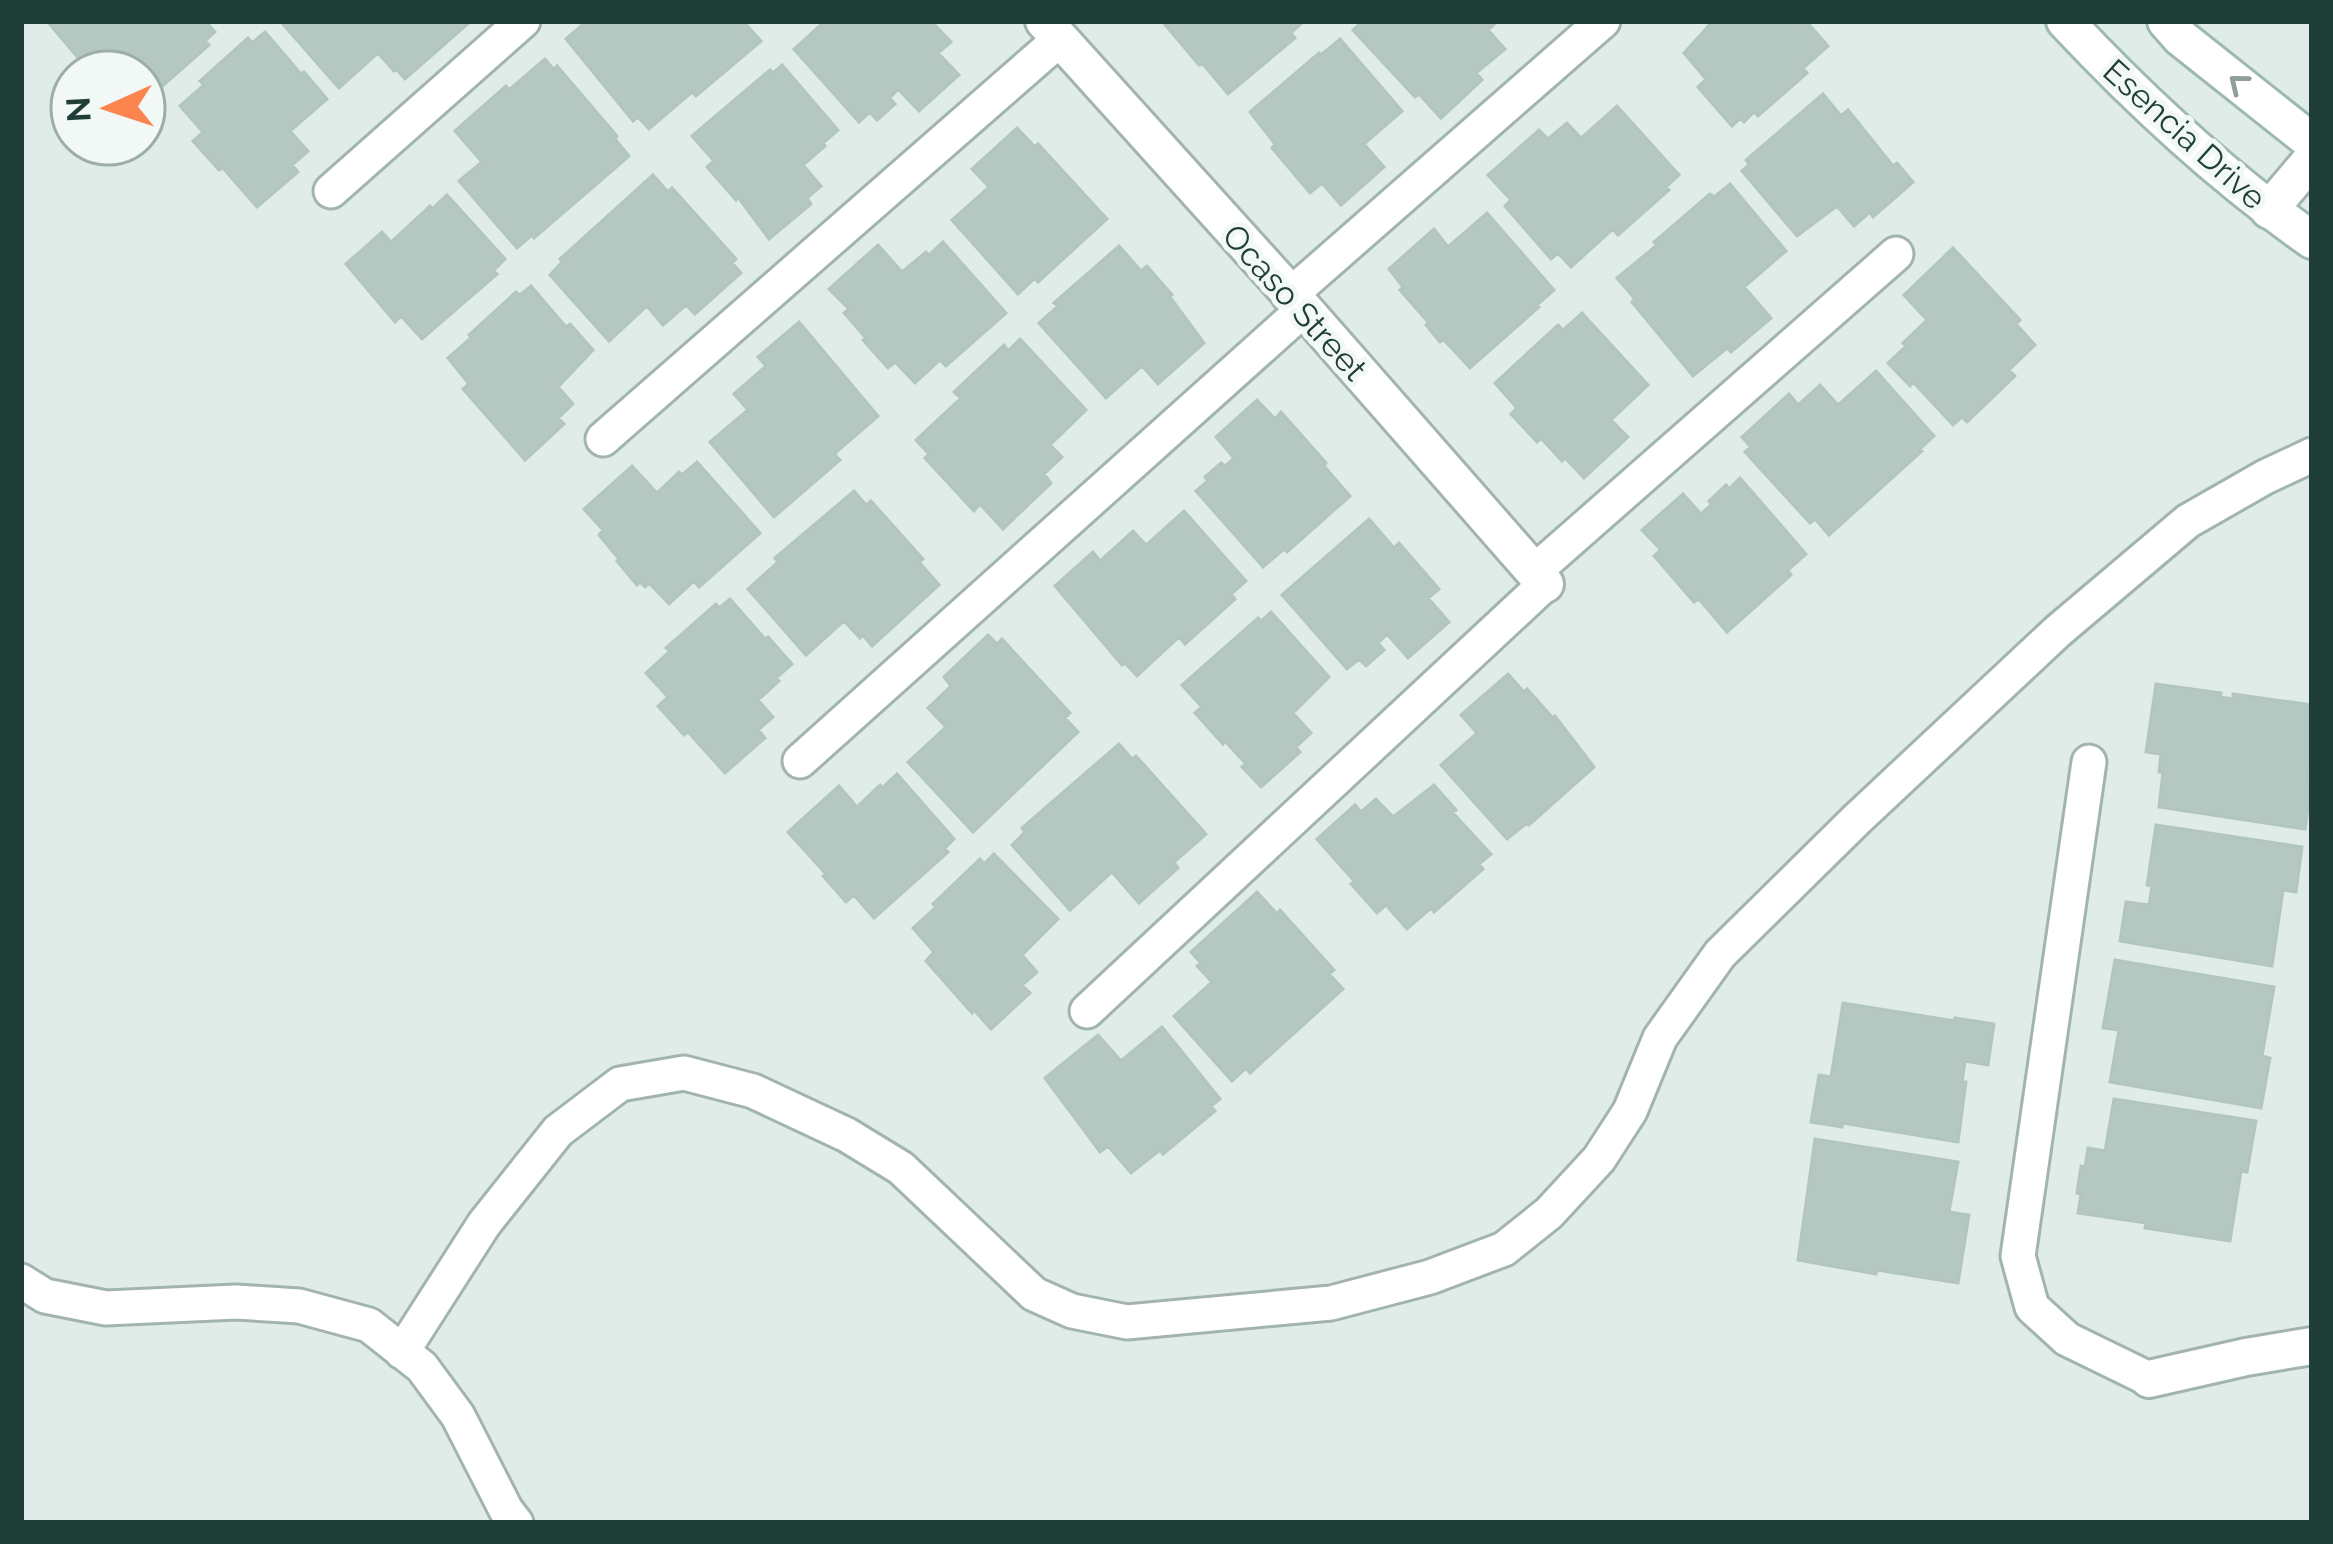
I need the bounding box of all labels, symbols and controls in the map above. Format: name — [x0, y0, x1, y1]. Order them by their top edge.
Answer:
north arrow — [48, 48, 168, 168]
street label: Esencia Drive — [2095, 51, 2274, 217]
one-way arrow — [2229, 76, 2251, 97]
text: N — [58, 96, 99, 123]
street label: Ocaso Street — [1214, 216, 1375, 388]

